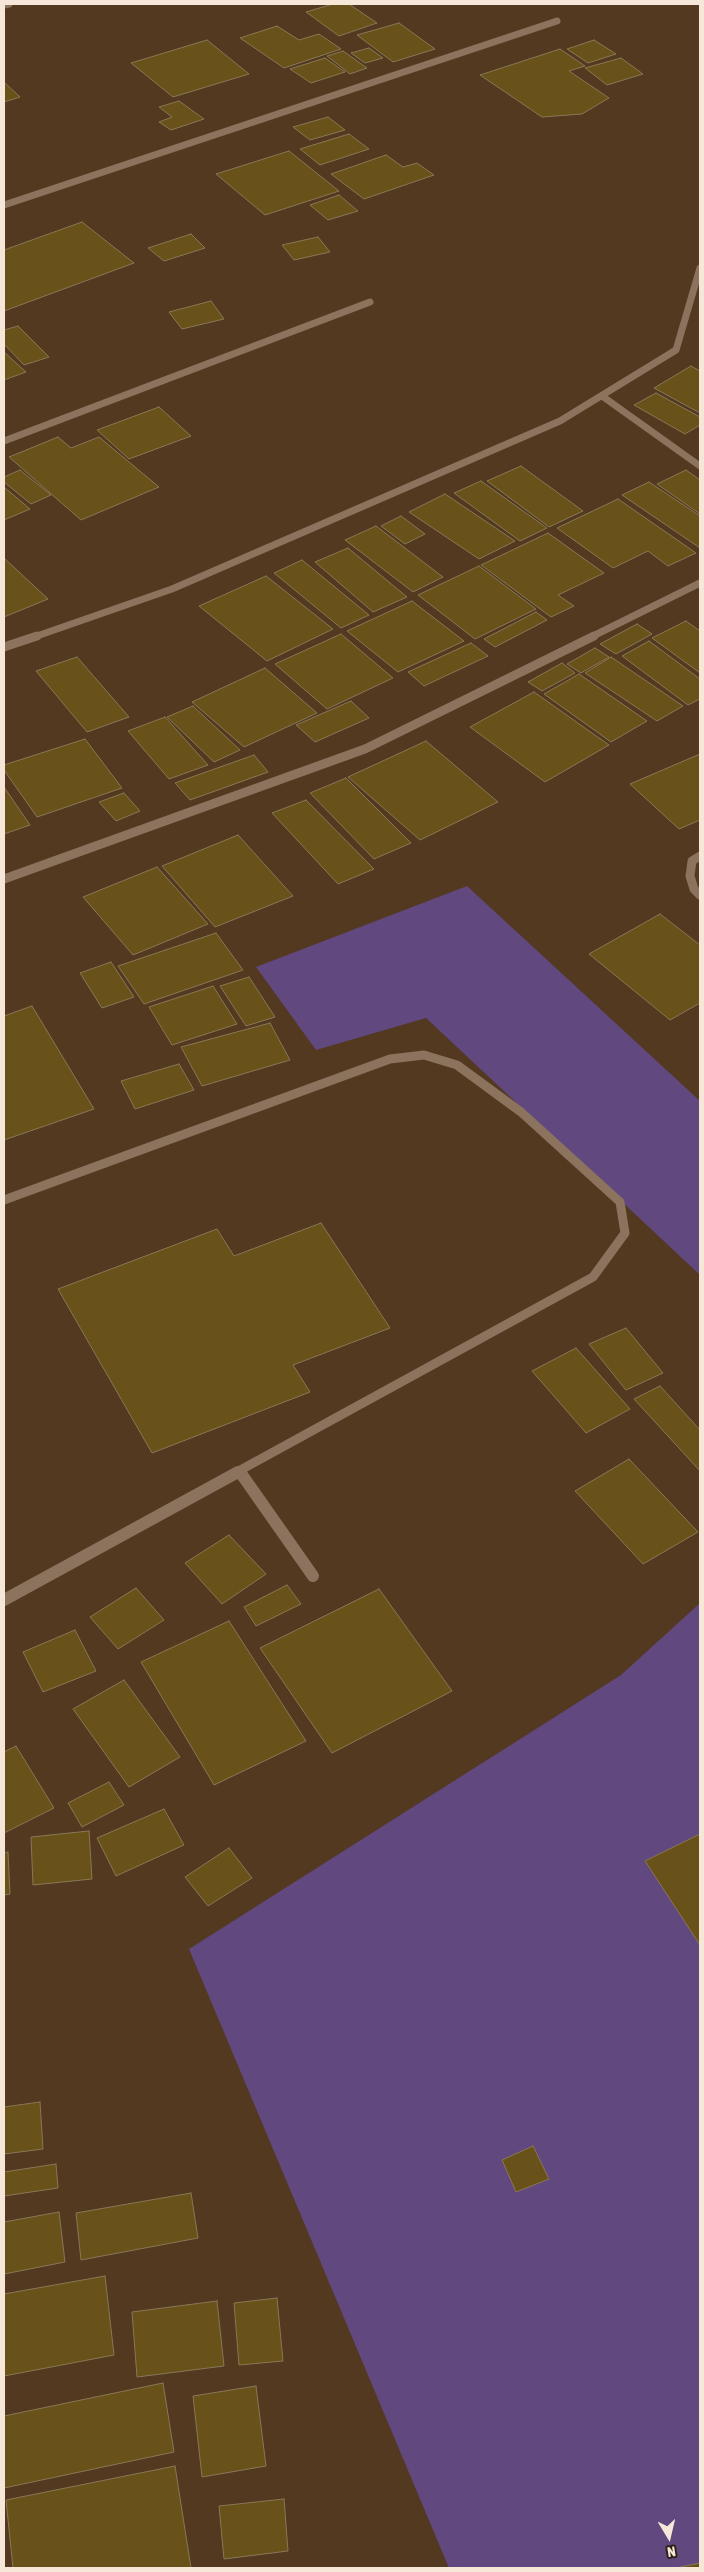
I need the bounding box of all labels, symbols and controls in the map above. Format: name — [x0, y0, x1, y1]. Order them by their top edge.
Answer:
north arrow — [644, 2512, 694, 2562]
text: N — [666, 2543, 677, 2560]

